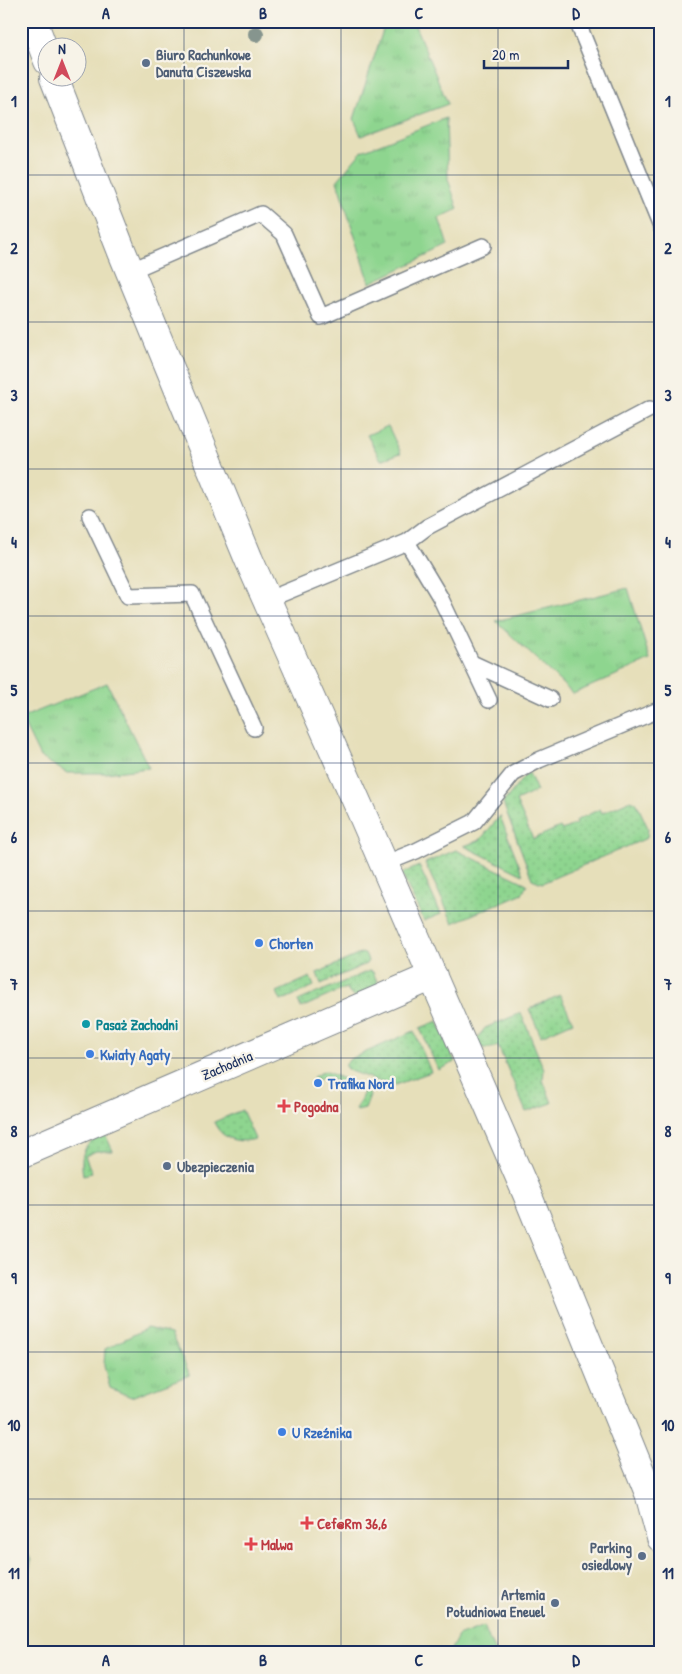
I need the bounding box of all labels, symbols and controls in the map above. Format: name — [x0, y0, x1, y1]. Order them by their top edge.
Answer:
text: A — [102, 2, 110, 24]
text: B — [259, 2, 267, 24]
text: C — [415, 2, 424, 24]
text: D — [572, 2, 580, 24]
north arrow — [38, 38, 88, 88]
scale bar — [484, 38, 568, 70]
text: N — [58, 39, 66, 58]
place label: Biuro Rachunkowe Danuta Ciszewska — [156, 44, 251, 82]
text: 20 m — [492, 44, 519, 65]
marker: Biuro Rachunkowe Danuta Ciszewska — [140, 57, 152, 69]
text: 1 — [11, 90, 17, 112]
text: 1 — [665, 90, 671, 112]
text: 2 — [10, 237, 18, 259]
text: 2 — [664, 237, 672, 259]
text: 3 — [10, 384, 18, 406]
text: 3 — [664, 384, 672, 406]
text: 4 — [11, 531, 17, 553]
text: 4 — [665, 531, 671, 553]
text: 5 — [11, 679, 18, 701]
text: 5 — [665, 679, 672, 701]
text: 6 — [11, 826, 18, 848]
text: 6 — [665, 826, 672, 848]
place label: Chorten — [269, 933, 313, 954]
marker: Chorten — [253, 937, 265, 949]
text: 7 — [9, 973, 18, 995]
text: 7 — [663, 973, 672, 995]
place label: Pasaż Zachodni — [96, 1014, 178, 1035]
marker: Pasaż Zachodni — [80, 1018, 92, 1030]
place label: Kwiaty Agaty — [100, 1044, 171, 1066]
street label: Zachodnia — [198, 1045, 256, 1085]
marker: Kwiaty Agaty — [84, 1048, 96, 1060]
place label: Trafika Nord — [327, 1073, 394, 1094]
marker: Trafika Nord — [312, 1077, 324, 1089]
place label: Pogodna — [294, 1096, 339, 1118]
marker: Pogodna — [278, 1100, 290, 1112]
text: 8 — [11, 1120, 18, 1142]
text: 8 — [665, 1120, 672, 1142]
place label: Ubezpieczenia — [177, 1156, 254, 1178]
marker: Ubezpieczenia — [161, 1160, 173, 1172]
text: 9 — [11, 1267, 17, 1289]
text: 9 — [665, 1267, 671, 1289]
text: 10 — [8, 1414, 20, 1436]
text: 10 — [662, 1414, 674, 1436]
place label: U Rzeźnika — [292, 1422, 352, 1443]
marker: U Rzeźnika — [276, 1426, 288, 1438]
place label: Cef@Rm 36,6 — [317, 1513, 387, 1534]
marker: Cef@Rm 36,6 — [301, 1517, 313, 1529]
place label: Malwa — [261, 1534, 293, 1555]
place label: Parking osiedlowy — [582, 1537, 633, 1576]
marker: Malwa — [245, 1538, 257, 1550]
marker: Parking osiedlowy — [636, 1550, 648, 1562]
text: 11 — [8, 1562, 20, 1584]
text: 11 — [662, 1562, 674, 1584]
place label: Artemia Południowa Eneuel — [446, 1584, 546, 1622]
marker: Artemia Południowa Eneuel — [549, 1597, 561, 1609]
text: A — [102, 1649, 110, 1671]
text: B — [259, 1649, 267, 1671]
text: C — [415, 1649, 424, 1671]
text: D — [572, 1649, 580, 1671]

